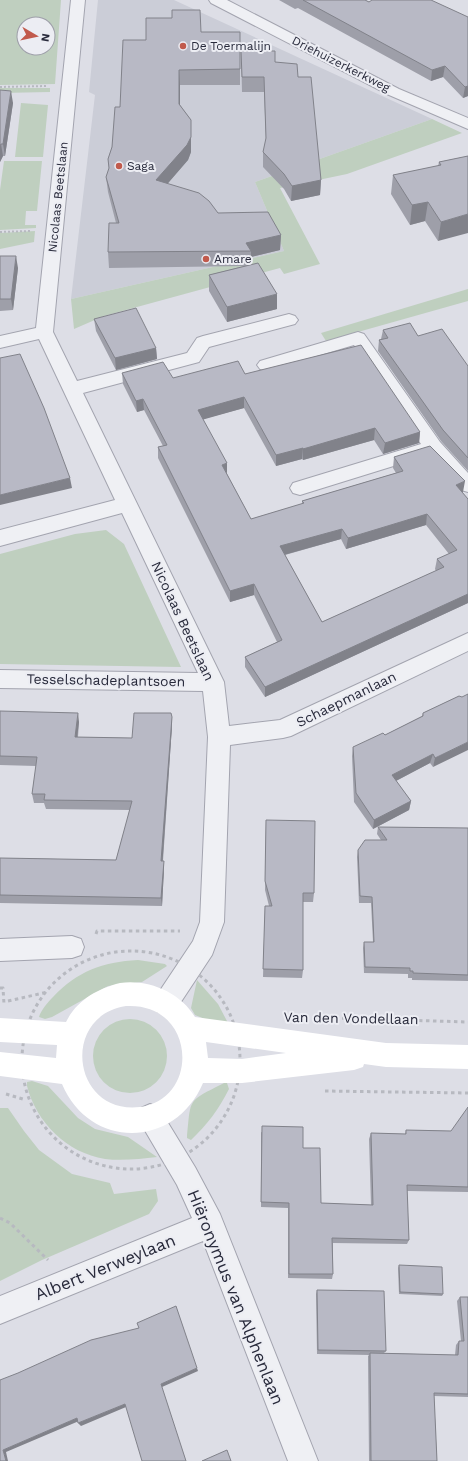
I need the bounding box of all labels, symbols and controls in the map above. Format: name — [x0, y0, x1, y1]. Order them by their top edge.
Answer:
north arrow — [16, 16, 56, 56]
text: N — [38, 32, 52, 43]
street label: Driehuizerkerkweg — [290, 33, 393, 95]
place label: De Toermalijn — [191, 39, 271, 53]
marker: De Toermalijn — [178, 41, 188, 51]
street label: Nicolaas Beetslaan — [45, 141, 71, 253]
place label: Saga — [127, 159, 155, 173]
marker: Saga — [114, 161, 124, 171]
place label: Amare — [214, 252, 252, 266]
marker: Amare — [201, 254, 211, 264]
street label: Nicolaas Beetslaan — [148, 559, 218, 683]
street label: Schaepmanlaan — [294, 668, 398, 730]
street label: Tesselschadeplantsoen — [27, 671, 185, 689]
street label: Van den Vondellaan — [283, 1009, 419, 1027]
street label: Hiëronymus van Alphenlaan — [184, 1186, 288, 1408]
street label: Albert Verweylaan — [32, 1230, 178, 1304]

